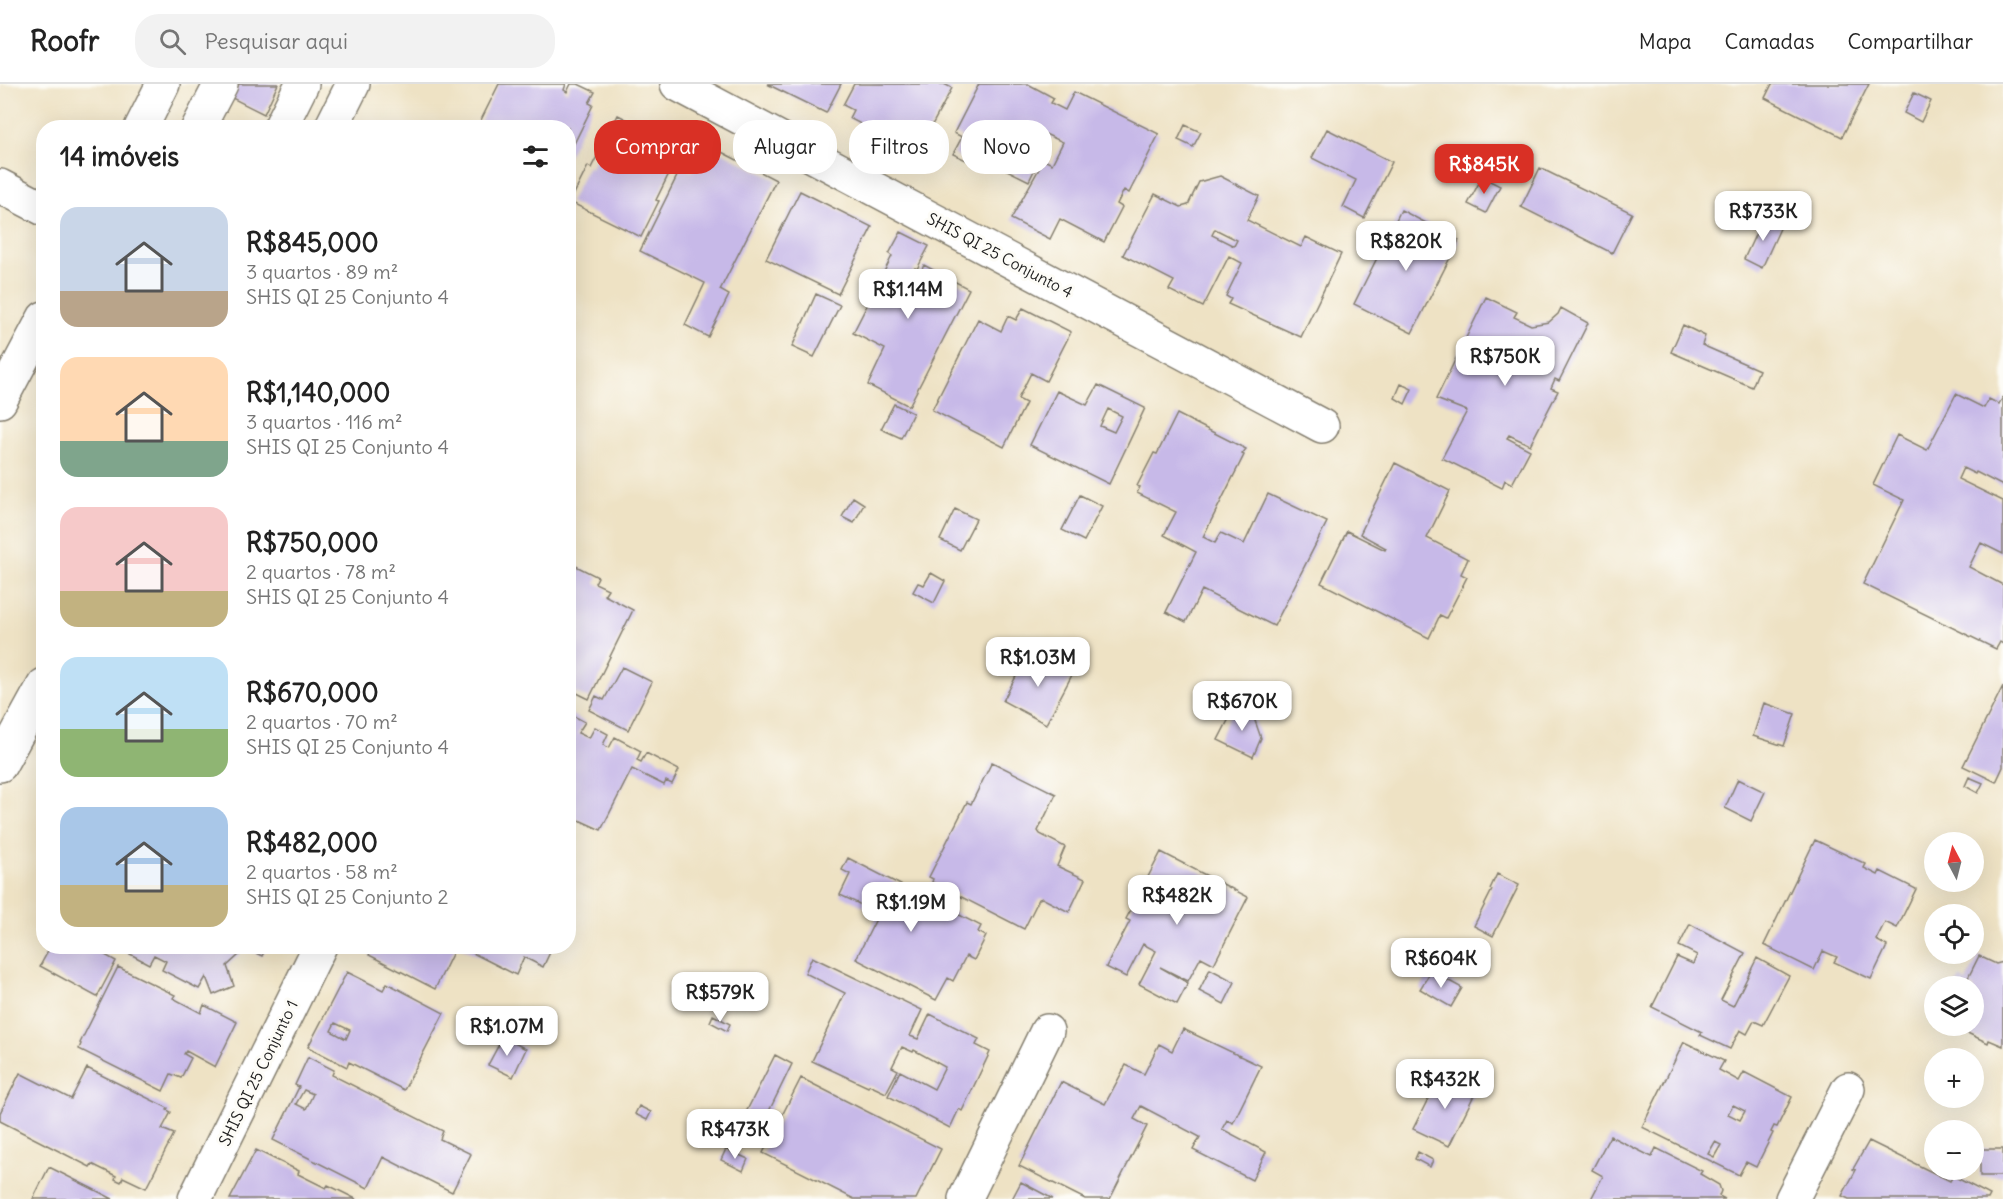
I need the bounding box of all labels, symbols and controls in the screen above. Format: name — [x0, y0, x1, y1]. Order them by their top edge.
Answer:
search box — [135, 14, 555, 68]
text: Roofr — [30, 23, 99, 59]
icon: search — [156, 25, 189, 58]
text: Pesquisar aqui — [204, 27, 348, 55]
text: Mapa — [1639, 28, 1692, 55]
text: Camadas — [1725, 28, 1814, 55]
text: Compartilhar — [1847, 28, 1973, 55]
chip: Comprar — [594, 120, 721, 174]
chip: Alugar — [733, 120, 837, 174]
chip: Filtros — [849, 120, 949, 174]
chip: Novo — [961, 120, 1052, 174]
text: 14 imóveis — [60, 140, 179, 173]
icon: filters — [519, 140, 552, 173]
pin: R$845K — [1435, 144, 1533, 195]
text: R$845K — [1449, 151, 1519, 176]
pin: R$733K — [1714, 191, 1812, 242]
text: R$733K — [1729, 198, 1797, 223]
street label: SHIS QI 25 Conjunto 4 — [924, 208, 1076, 302]
pin: R$820K — [1357, 221, 1455, 272]
text: R$845,000 — [246, 226, 379, 259]
text: R$820K — [1370, 228, 1442, 253]
icon: home — [108, 231, 180, 303]
text: 3 quartos · 89 m² — [246, 259, 398, 284]
pin: R$1.14M — [853, 269, 963, 320]
text: R$1.14M — [873, 276, 943, 301]
text: SHIS QI 25 Conjunto 4 — [246, 284, 449, 309]
pin: R$750K — [1456, 336, 1554, 387]
text: R$750K — [1470, 343, 1540, 368]
text: R$1,140,000 — [246, 376, 390, 409]
icon: home — [108, 381, 180, 453]
text: 3 quartos · 116 m² — [246, 409, 403, 434]
text: SHIS QI 25 Conjunto 4 — [246, 434, 449, 459]
text: R$750,000 — [246, 526, 379, 559]
icon: home — [108, 531, 180, 603]
text: 2 quartos · 78 m² — [246, 559, 396, 584]
text: SHIS QI 25 Conjunto 4 — [246, 584, 449, 609]
pin: R$1.03M — [983, 637, 1093, 688]
text: R$1.03M — [1000, 644, 1076, 669]
text: R$670,000 — [246, 676, 379, 709]
icon: home — [108, 681, 180, 753]
pin: R$670K — [1193, 681, 1291, 732]
text: R$670K — [1207, 688, 1277, 713]
text: 2 quartos · 70 m² — [246, 709, 398, 734]
text: SHIS QI 25 Conjunto 4 — [246, 734, 449, 759]
text: R$482,000 — [246, 826, 378, 859]
icon: home — [108, 831, 180, 903]
north arrow — [1924, 832, 1984, 892]
map controls — [1924, 832, 1984, 1180]
text: 2 quartos · 58 m² — [246, 859, 398, 884]
pin: R$482K — [1128, 875, 1226, 926]
pin: R$1.19M — [856, 882, 966, 933]
text: R$482K — [1142, 882, 1212, 907]
text: SHIS QI 25 Conjunto 2 — [246, 884, 449, 909]
text: R$1.19M — [876, 889, 946, 914]
button: locate — [1924, 904, 1984, 964]
pin: R$604K — [1392, 938, 1490, 989]
text: R$604K — [1405, 945, 1477, 970]
pin: R$579K — [671, 972, 769, 1023]
button: layers — [1924, 976, 1984, 1036]
text: R$579K — [686, 979, 754, 1004]
street label: SHIS QI 25 Conjunto 1 — [214, 997, 302, 1149]
pin: R$1.07M — [452, 1006, 562, 1057]
text: R$1.07M — [470, 1013, 544, 1038]
button: + — [1924, 1048, 1984, 1108]
pin: R$432K — [1396, 1059, 1494, 1110]
text: R$432K — [1410, 1066, 1480, 1091]
pin: R$473K — [686, 1109, 784, 1160]
text: R$473K — [701, 1116, 769, 1141]
button: − — [1924, 1120, 1984, 1180]

